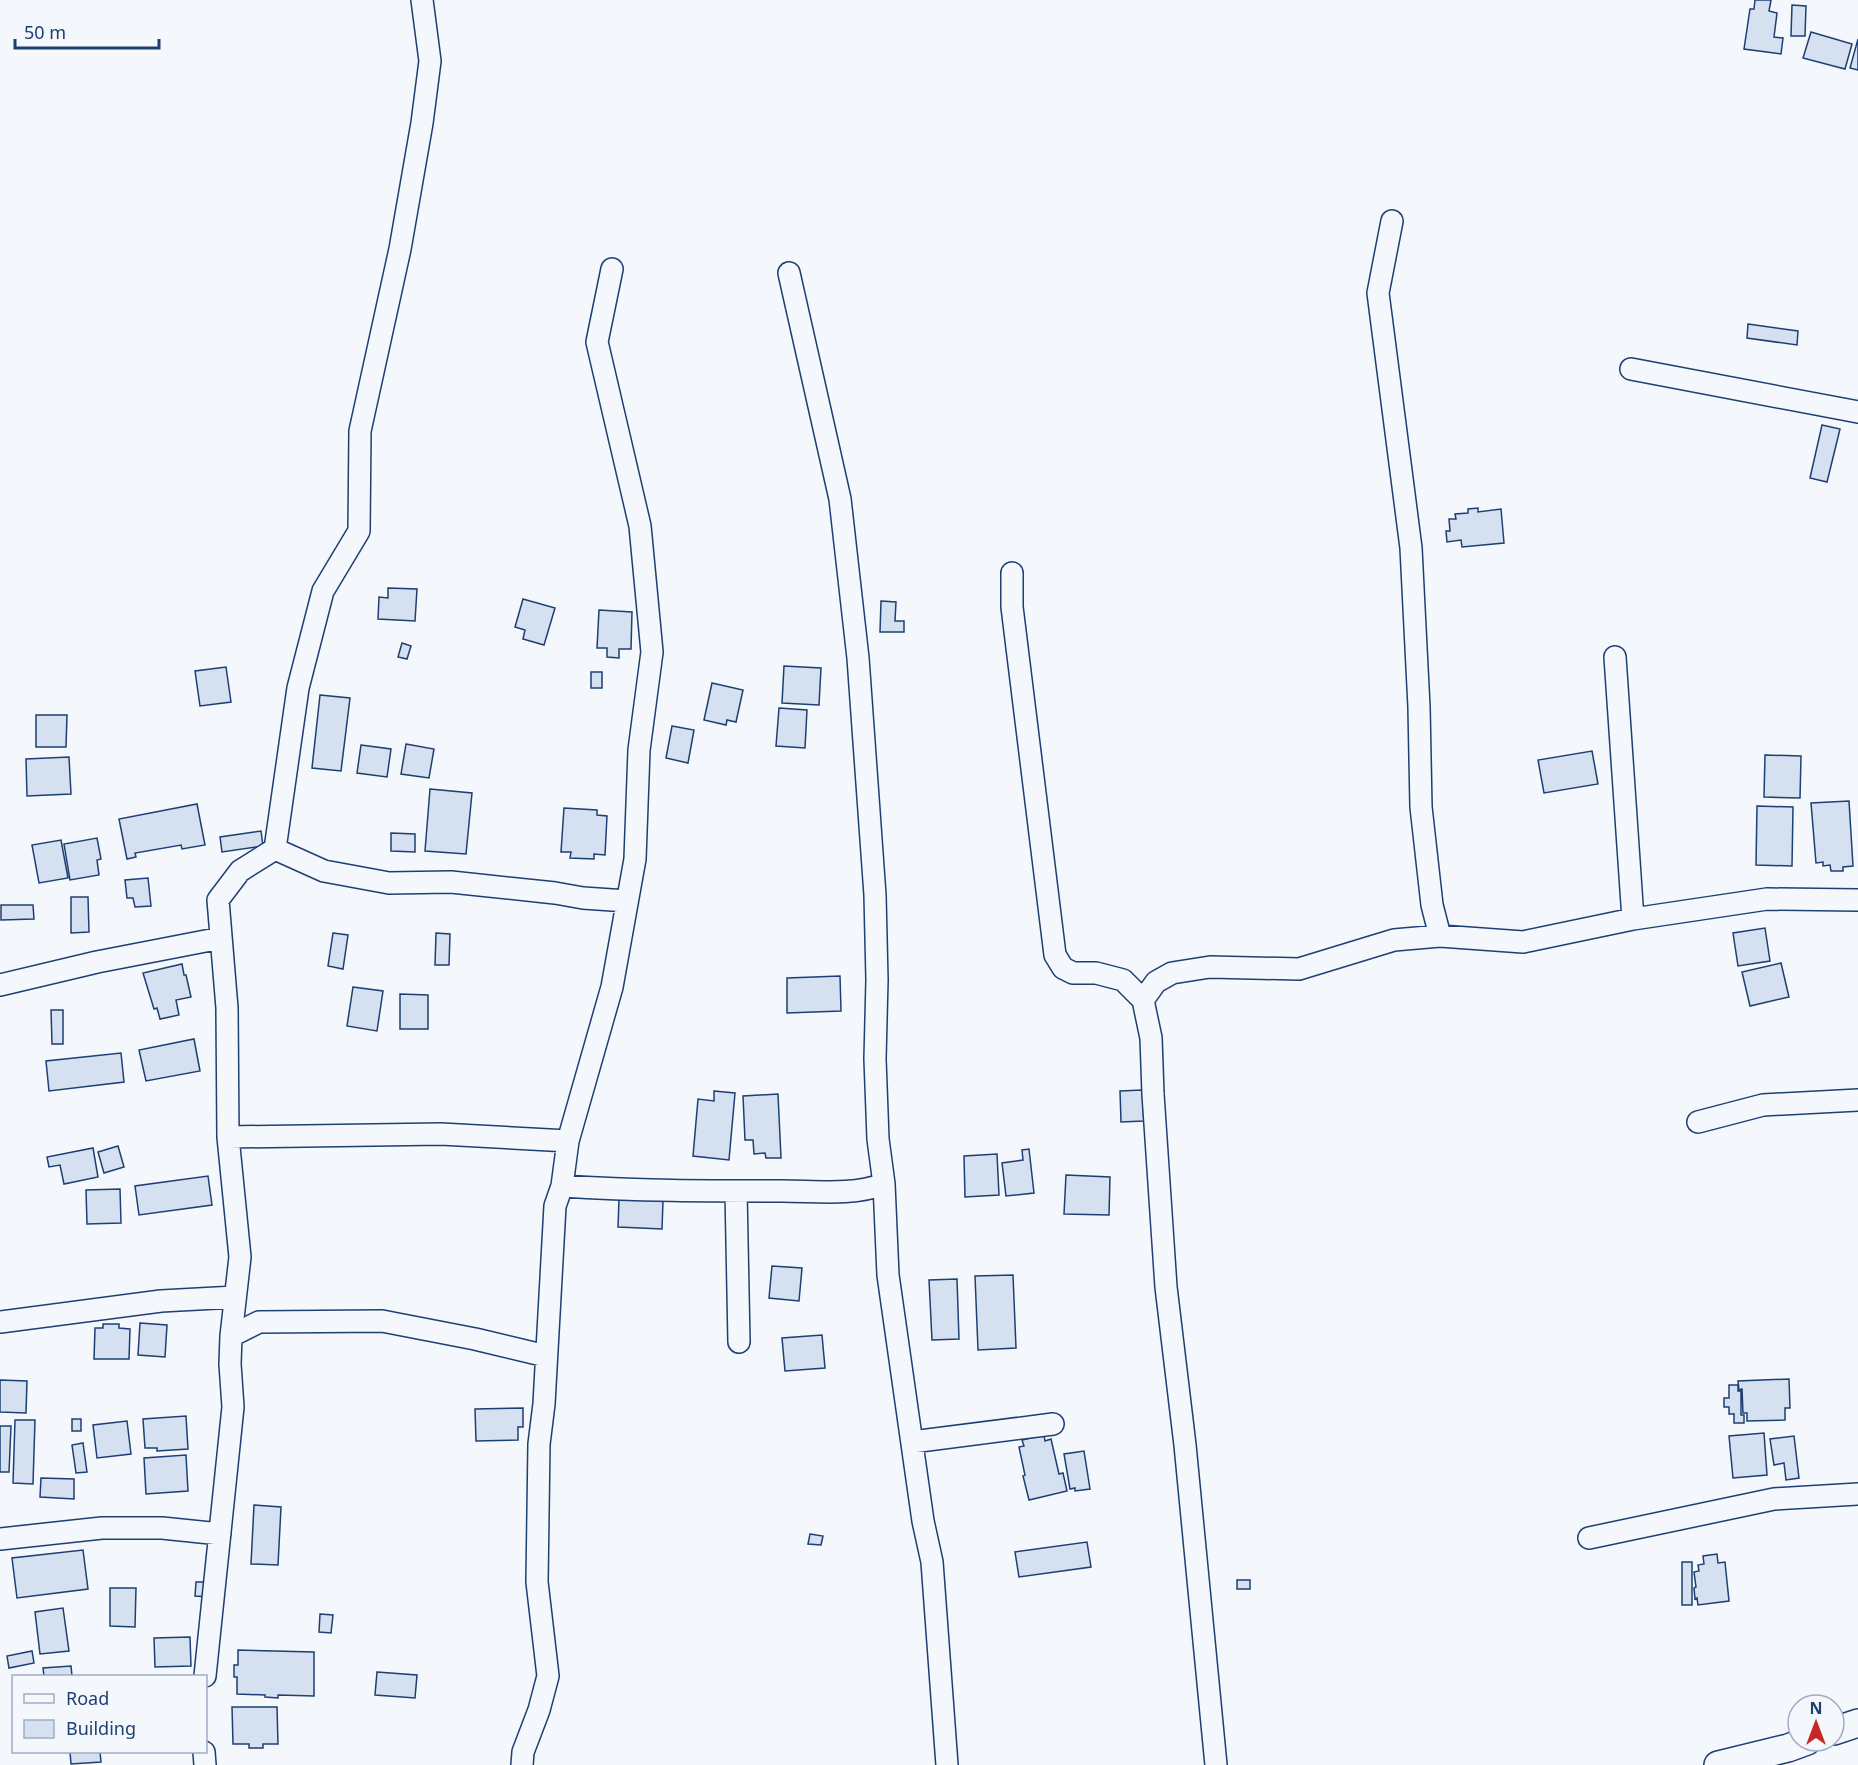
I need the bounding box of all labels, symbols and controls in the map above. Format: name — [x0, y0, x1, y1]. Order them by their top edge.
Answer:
scale bar — [15, 12, 159, 50]
text: 50 m — [24, 20, 66, 44]
legend — [12, 1675, 207, 1753]
text: Road — [66, 1686, 109, 1710]
north arrow — [1786, 1693, 1846, 1753]
text: N — [1809, 1697, 1823, 1719]
text: Building — [66, 1716, 136, 1740]

